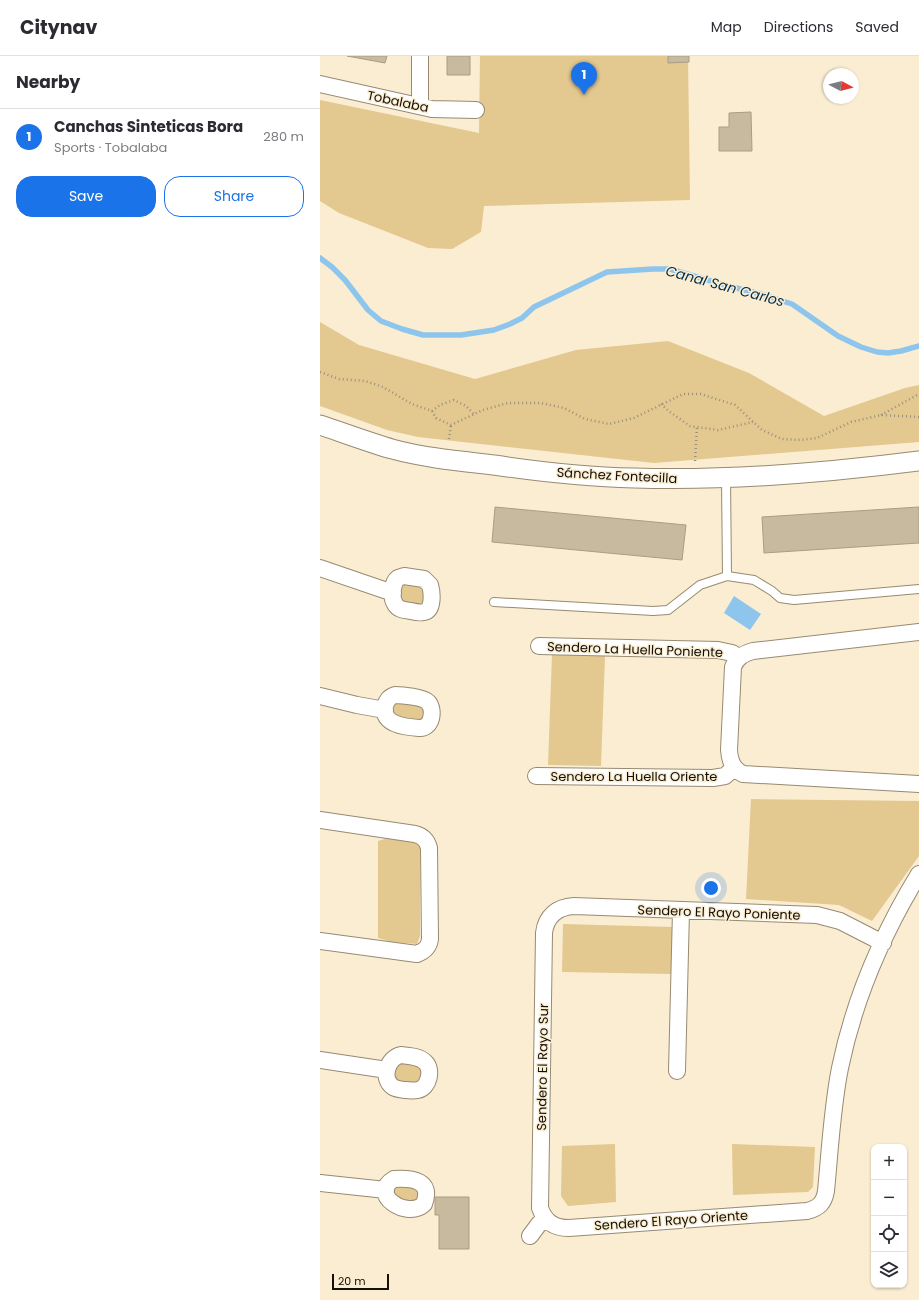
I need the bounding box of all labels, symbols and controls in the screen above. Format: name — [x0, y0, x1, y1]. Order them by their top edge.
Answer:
text: Citynav — [20, 14, 97, 41]
text: Map — [711, 17, 742, 37]
text: Directions — [764, 17, 833, 37]
text: Saved — [855, 17, 899, 37]
pin: 1 — [571, 62, 597, 95]
north arrow — [823, 68, 859, 104]
text: Nearby — [16, 70, 80, 94]
street label: Tobalaba — [365, 86, 430, 117]
text: Canchas Sinteticas Bora — [54, 116, 243, 137]
text: 1 — [27, 127, 31, 146]
text: 280 m — [263, 127, 304, 146]
text: Sports · Tobalaba — [54, 138, 167, 157]
button: Save — [16, 176, 156, 217]
button: Share — [164, 176, 304, 217]
water label: Canal San Carlos — [663, 261, 787, 311]
street label: Sánchez Fontecilla — [556, 463, 678, 488]
street label: Sendero La Huella Poniente — [547, 637, 723, 662]
street label: Sendero La Huella Oriente — [551, 767, 717, 786]
your location — [701, 878, 721, 898]
street label: Sendero El Rayo Poniente — [637, 900, 801, 925]
street label: Sendero El Rayo Sur — [532, 1003, 553, 1131]
map controls — [871, 1144, 907, 1288]
button: + — [871, 1144, 907, 1180]
button: − — [871, 1180, 907, 1216]
street label: Sendero El Rayo Oriente — [594, 1206, 749, 1235]
button: locate — [871, 1216, 907, 1252]
button: layers — [871, 1252, 907, 1288]
scale bar — [332, 1272, 389, 1291]
text: 20 m — [338, 1273, 366, 1289]

